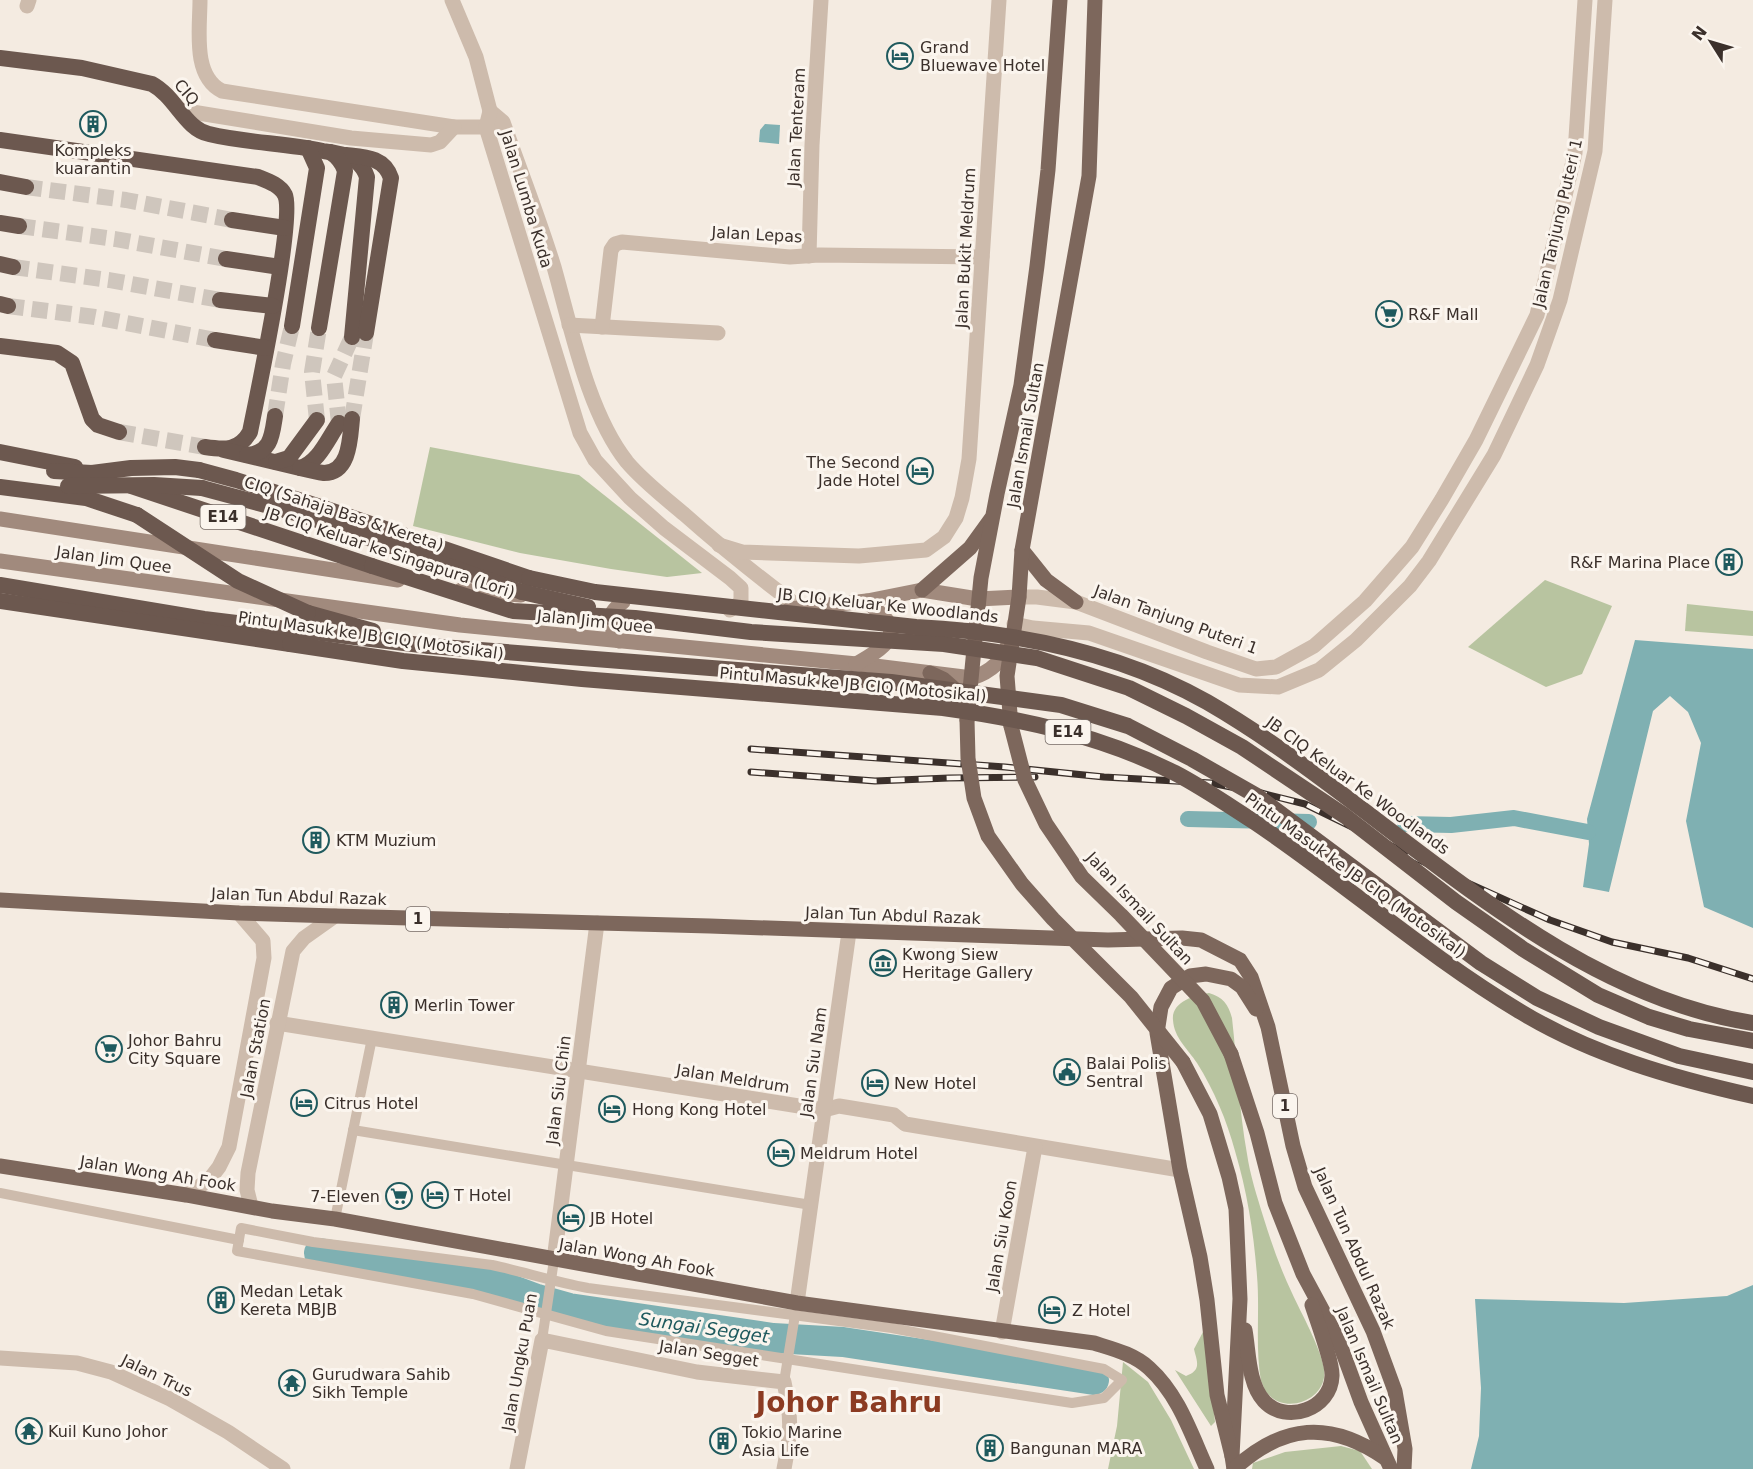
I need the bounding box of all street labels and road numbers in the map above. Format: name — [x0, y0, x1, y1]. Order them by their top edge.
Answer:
street label: Jalan Tenteram — [784, 67, 809, 188]
street label: CIQ — [170, 75, 203, 109]
street label: Jalan Lumba Kuda — [496, 127, 557, 270]
street label: Jalan Tanjung Puteri 1 — [1529, 137, 1586, 310]
street label: Jalan Bukit Meldrum — [952, 167, 979, 330]
street label: Jalan Lepas — [710, 223, 803, 246]
street label: Jalan Ismail Sultan — [1003, 361, 1048, 510]
street label: CIQ (Sahaja Bas & Kereta) — [242, 472, 446, 555]
street label: JB CIQ Keluar ke Singapura (Lori) — [261, 503, 517, 602]
road number: E14 — [200, 505, 246, 529]
street label: Jalan Jim Quee — [54, 542, 173, 577]
street label: Jalan Tanjung Puteri 1 — [1090, 581, 1260, 658]
street label: JB CIQ Keluar Ke Woodlands — [776, 584, 999, 627]
street label: Jalan Jim Quee — [535, 606, 654, 637]
street label: Pintu Masuk ke JB CIQ (Motosikal) — [237, 607, 505, 664]
street label: Pintu Masuk ke JB CIQ (Motosikal) — [719, 663, 987, 706]
street label: JB CIQ Keluar Ke Woodlands — [1261, 712, 1453, 858]
road number: E14 — [1046, 720, 1090, 744]
street label: Pintu Masuk ke JB CIQ (Motosikal) — [1242, 789, 1470, 962]
street label: Jalan Ismail Sultan — [1082, 847, 1197, 969]
street label: Jalan Tun Abdul Razak — [210, 884, 388, 909]
street label: Jalan Tun Abdul Razak — [804, 903, 982, 928]
road number: 1 — [406, 907, 430, 931]
street label: Jalan Station — [236, 997, 274, 1100]
street label: Jalan Siu Nam — [796, 1006, 831, 1119]
street label: Jalan Siu Chin — [542, 1034, 575, 1147]
street label: Jalan Meldrum — [674, 1060, 791, 1097]
road number: 1 — [1273, 1094, 1297, 1118]
street label: Jalan Wong Ah Fook — [78, 1152, 238, 1195]
street label: Jalan Tun Abdul Razak — [1310, 1163, 1399, 1333]
street label: Jalan Siu Koon — [982, 1179, 1021, 1294]
street label: Jalan Wong Ah Fook — [557, 1234, 717, 1281]
street label: Jalan Ungku Puan — [498, 1292, 541, 1433]
street label: Jalan Ismail Sultan — [1332, 1303, 1407, 1447]
street label: Jalan Segget — [657, 1336, 760, 1371]
street label: Jalan Trus — [117, 1350, 195, 1401]

